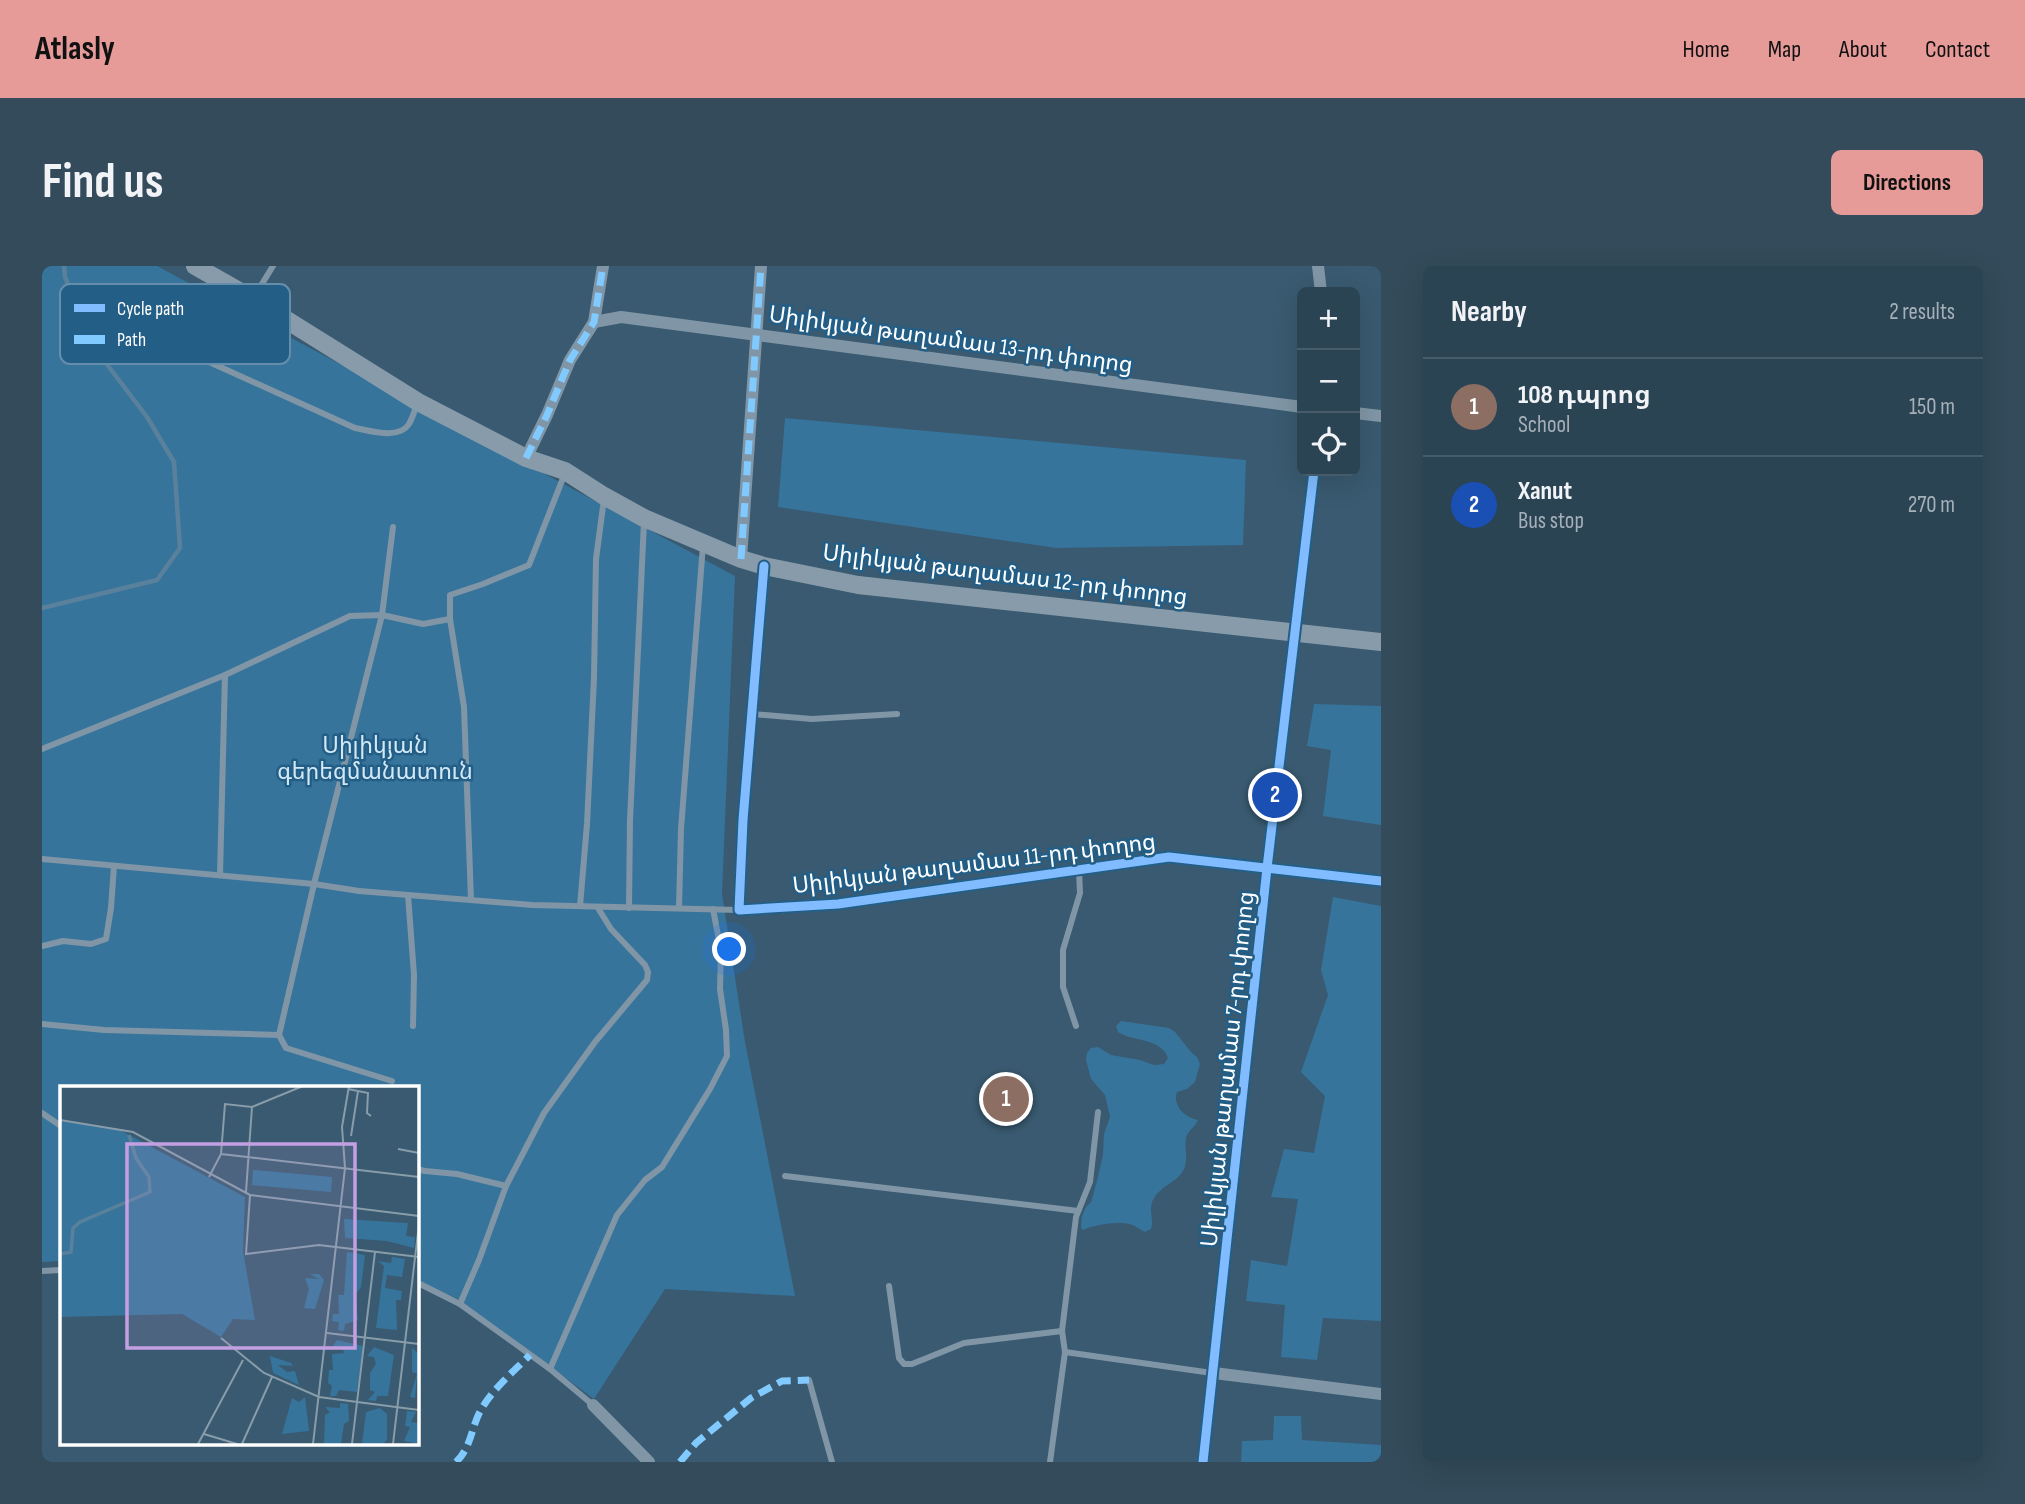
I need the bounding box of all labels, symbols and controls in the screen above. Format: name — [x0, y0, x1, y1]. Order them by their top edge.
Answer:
text: Atlasly — [35, 29, 115, 69]
text: Home — [1682, 35, 1730, 64]
text: Map — [1768, 35, 1801, 64]
text: About — [1839, 35, 1887, 64]
text: Contact — [1925, 35, 1990, 64]
button: Directions — [1831, 150, 1983, 215]
text: Find us — [42, 153, 164, 212]
legend — [60, 284, 290, 364]
map controls — [1297, 287, 1360, 476]
button: + — [1297, 287, 1360, 350]
text: Nearby — [1451, 294, 1527, 330]
text: Cycle path — [117, 298, 184, 321]
text: 2 results — [1889, 298, 1955, 326]
street label: Սիլիկյան թաղամաս 13-րդ փողոց — [767, 301, 1135, 379]
text: Path — [117, 329, 146, 352]
button: − — [1297, 350, 1360, 413]
text: 108 դպրոց — [1518, 380, 1651, 411]
text: 1 — [1469, 393, 1479, 421]
text: 150 m — [1909, 393, 1955, 421]
text: School — [1518, 411, 1570, 439]
button: locate — [1297, 413, 1360, 476]
text: Xanut — [1518, 476, 1572, 507]
text: 2 — [1469, 491, 1479, 519]
text: 270 m — [1908, 491, 1955, 519]
text: Bus stop — [1518, 507, 1584, 535]
street label: Սիլիկյան թաղամաս 12-րդ փողոց — [821, 539, 1189, 611]
park label: Սիլիկյան գերեզմանատուն — [277, 732, 473, 786]
pin: 2 — [1252, 769, 1298, 821]
street label: Սիլիկյան թաղամաս 11-րդ փողոց — [791, 828, 1157, 900]
street label: Սիլիկյան թաղամաս 7-րդ փողոց — [1195, 890, 1261, 1248]
your location — [712, 932, 746, 966]
pin: 1 — [983, 1073, 1029, 1125]
inset map — [60, 1086, 418, 1444]

